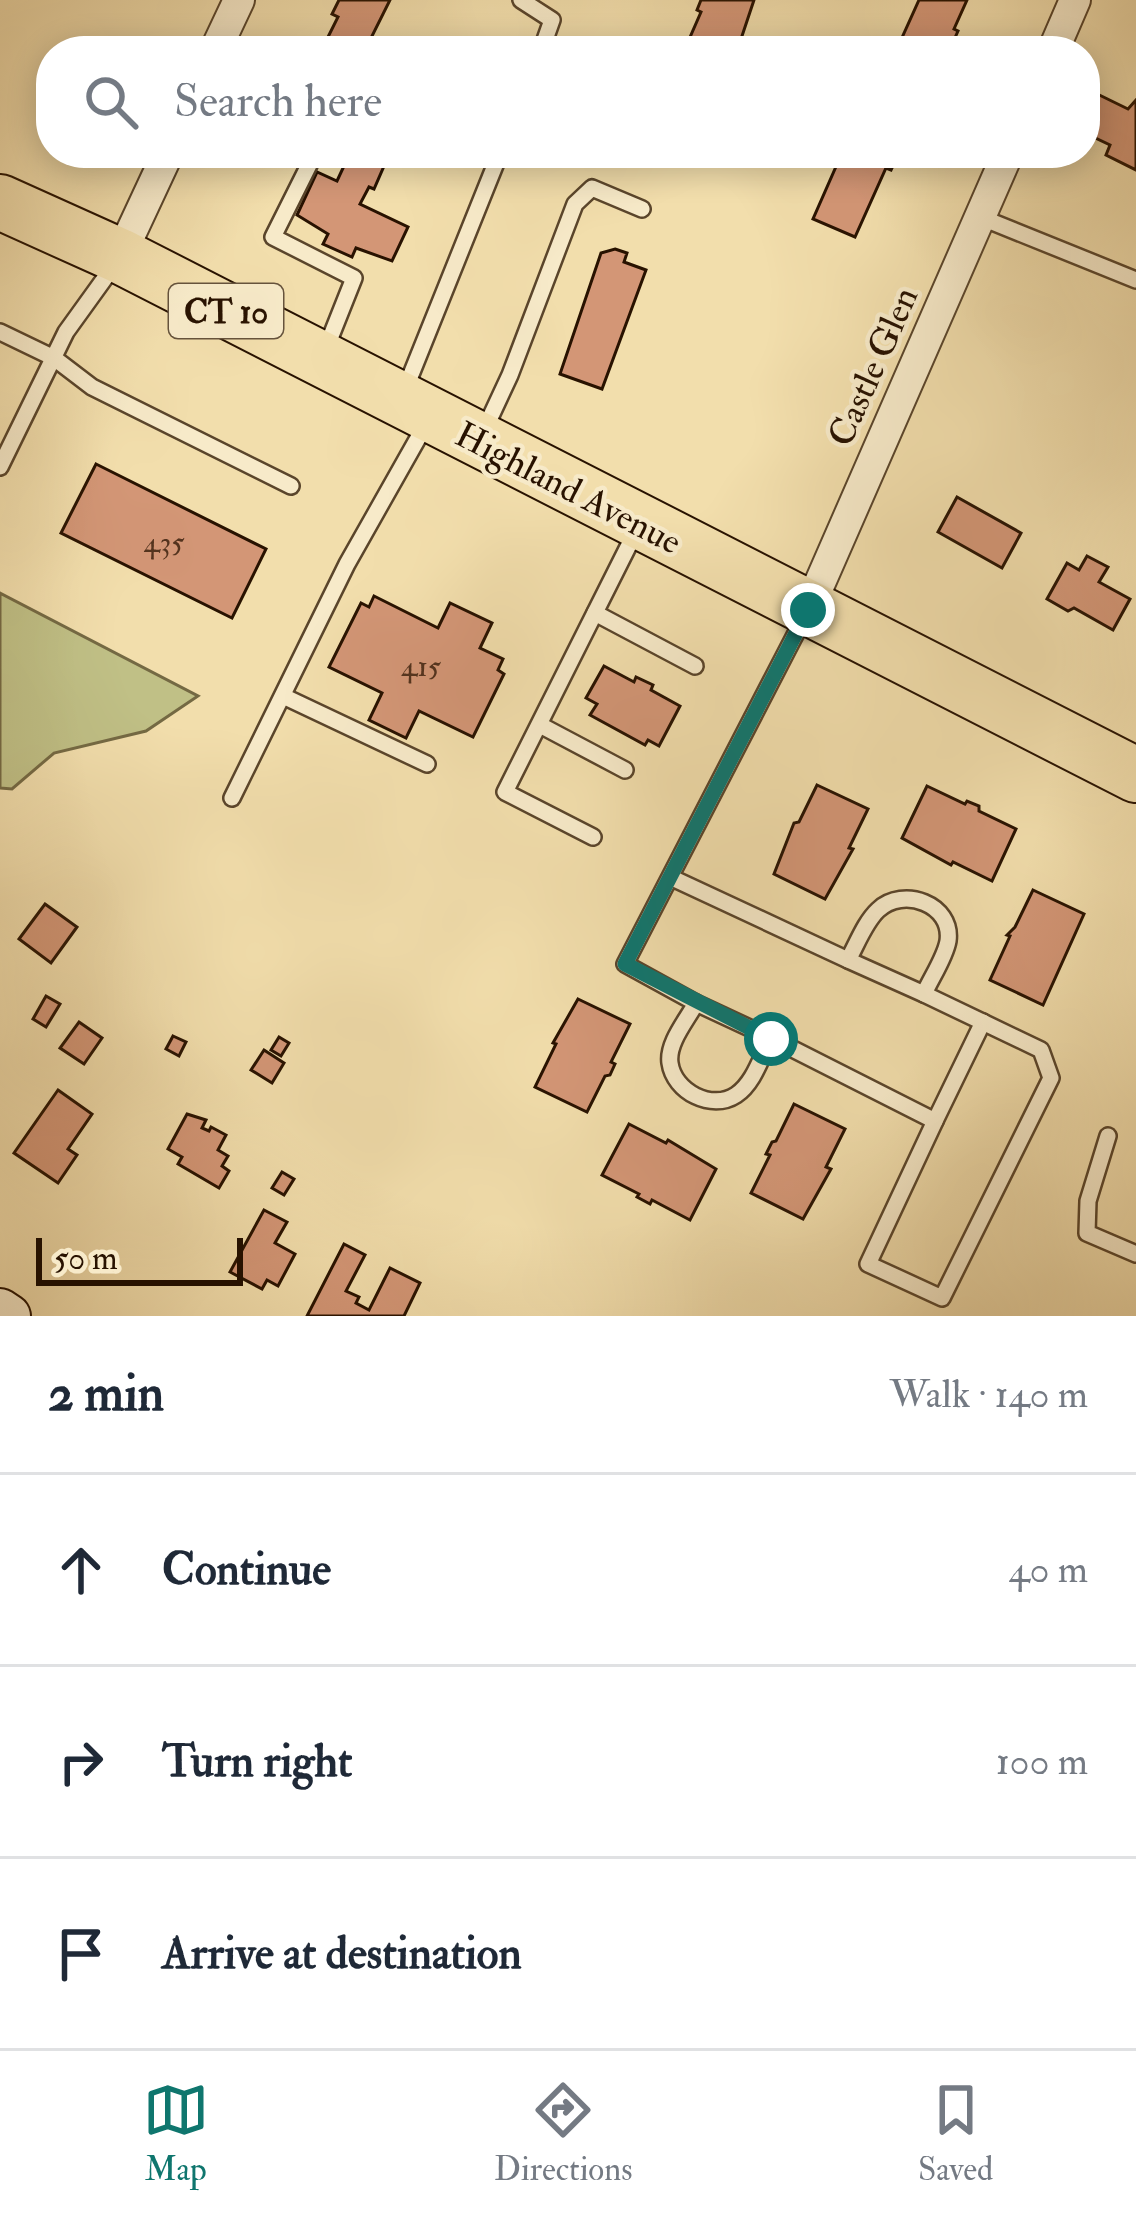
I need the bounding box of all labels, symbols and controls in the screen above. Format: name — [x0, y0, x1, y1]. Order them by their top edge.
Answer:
search box — [36, 36, 1100, 168]
icon: search — [78, 69, 144, 135]
text: Search here — [174, 74, 382, 130]
street label: Castle Glen — [818, 280, 928, 453]
road number: CT 10 — [169, 284, 283, 338]
street label: Highland Avenue — [448, 412, 689, 565]
house number: 435 — [144, 524, 185, 561]
route end — [781, 583, 835, 637]
house number: 415 — [401, 648, 442, 685]
route start — [744, 1012, 798, 1066]
scale bar — [36, 1232, 243, 1285]
text: 50 m — [54, 1238, 118, 1279]
text: 2 min — [48, 1362, 164, 1426]
text: Walk · 140 m — [890, 1370, 1088, 1419]
icon: ahead — [48, 1537, 114, 1603]
text: Continue — [162, 1542, 331, 1598]
text: 40 m — [1009, 1545, 1088, 1594]
icon: right — [48, 1729, 114, 1795]
text: Turn right — [162, 1734, 352, 1790]
text: 100 m — [996, 1737, 1088, 1786]
icon: arrive — [48, 1921, 114, 1987]
text: Arrive at destination — [162, 1926, 522, 1982]
tab: Map — [143, 2077, 209, 2190]
tab: Directions — [494, 2077, 633, 2190]
tab: Saved — [918, 2077, 993, 2190]

